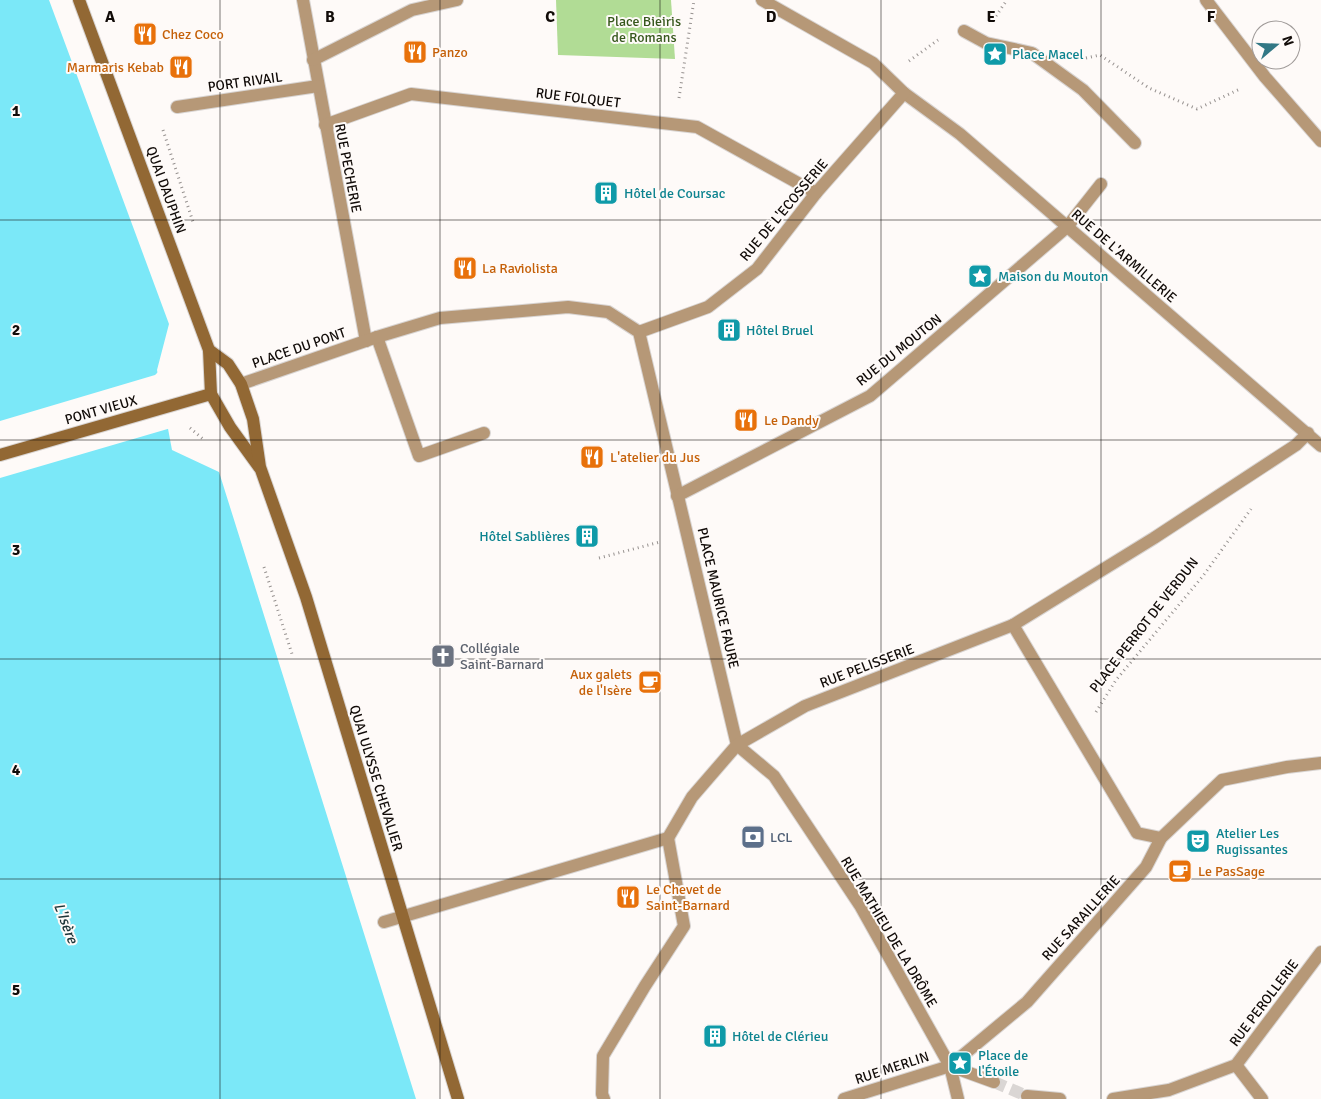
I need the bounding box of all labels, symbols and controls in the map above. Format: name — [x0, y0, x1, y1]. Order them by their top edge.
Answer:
text: A — [105, 7, 116, 27]
text: B — [325, 7, 335, 27]
text: C — [545, 7, 555, 27]
text: D — [766, 7, 777, 27]
text: E — [986, 7, 996, 27]
text: F — [1207, 7, 1216, 27]
park label: Place Bieiris de Romans — [607, 13, 681, 46]
north arrow — [1251, 20, 1301, 70]
restaurant icon: Chez Coco — [132, 21, 158, 47]
place label: Chez Coco — [162, 26, 224, 43]
text: N — [1278, 34, 1297, 48]
restaurant icon: Panzo — [402, 39, 428, 65]
place icon: Place Macel — [982, 41, 1008, 67]
place label: Panzo — [432, 44, 468, 61]
place label: Place Macel — [1012, 46, 1084, 63]
restaurant icon: Marmaris Kebab — [168, 54, 194, 80]
place label: Marmaris Kebab — [67, 59, 164, 76]
street label: PORT RIVAIL — [207, 68, 283, 96]
street label: RUE FOLQUET — [535, 84, 621, 112]
text: 1 — [12, 101, 21, 121]
street label: RUE PECHERIE — [331, 122, 365, 214]
street label: QUAI DAUPHIN — [142, 144, 190, 236]
street label: RUE DE L'ECOSSERIE — [736, 155, 832, 264]
building icon: Hôtel de Coursac — [593, 180, 619, 206]
place label: Hôtel de Coursac — [624, 185, 726, 202]
street label: RUE DE L'ARMILLERIE — [1068, 206, 1180, 306]
restaurant icon: La Raviolista — [452, 255, 478, 281]
place label: La Raviolista — [482, 260, 558, 277]
place icon: Maison du Mouton — [967, 263, 993, 289]
place label: Maison du Mouton — [998, 268, 1108, 285]
street label: RUE DU MOUTON — [853, 310, 945, 390]
building icon: Hôtel Bruel — [716, 317, 742, 343]
text: 2 — [12, 320, 20, 340]
place label: Hôtel Bruel — [746, 322, 814, 339]
street label: PLACE DU PONT — [250, 324, 348, 372]
street label: PONT VIEUX — [63, 392, 139, 428]
restaurant icon: Le Dandy — [733, 407, 759, 433]
place label: Le Dandy — [764, 412, 819, 429]
restaurant icon: L'atelier du Jus — [579, 444, 605, 470]
place label: L'atelier du Jus — [610, 449, 700, 466]
building icon: Hôtel Sablières — [574, 523, 600, 549]
street label: PLACE MAURICE FAURE — [693, 526, 743, 670]
place label: Hôtel Sablières — [479, 528, 570, 545]
text: 3 — [12, 540, 20, 560]
street label: PLACE PERROT DE VERDUN — [1086, 554, 1202, 696]
place label: Collégiale Saint-Barnard — [460, 640, 544, 673]
street label: RUE PELISSERIE — [817, 640, 917, 692]
church icon: Collégiale Saint-Barnard — [430, 643, 456, 669]
place label: Aux galets de l'Isère — [570, 666, 632, 699]
cafe icon: Aux galets de l'Isère — [637, 669, 663, 695]
street label: QUAI ULYSSE CHEVALIER — [346, 703, 406, 853]
text: 4 — [12, 760, 21, 780]
bank icon: LCL — [740, 824, 766, 850]
place label: Atelier Les Rugissantes — [1216, 825, 1288, 858]
theatre icon: Atelier Les Rugissantes — [1185, 828, 1211, 854]
place label: LCL — [770, 829, 793, 846]
street label: RUE MATHIEU DE LA DRÔME — [837, 853, 941, 1011]
cafe icon: Le PasSage — [1167, 858, 1193, 884]
place label: Le PasSage — [1198, 863, 1265, 880]
street label: RUE SARAILLERIE — [1038, 872, 1124, 964]
place label: Le Chevet de Saint-Barnard — [646, 881, 730, 914]
restaurant icon: Le Chevet de Saint-Barnard — [615, 884, 641, 910]
water label: L'Isère — [50, 900, 82, 947]
street label: RUE PEROLLERIE — [1226, 956, 1302, 1050]
text: 5 — [12, 980, 20, 1000]
building icon: Hôtel de Clérieu — [702, 1023, 728, 1049]
place label: Hôtel de Clérieu — [732, 1028, 828, 1045]
place label: Place de l'Étoile — [978, 1047, 1028, 1080]
street label: RUE MERLIN — [853, 1048, 931, 1088]
place icon: Place de l'Étoile — [947, 1050, 973, 1076]

